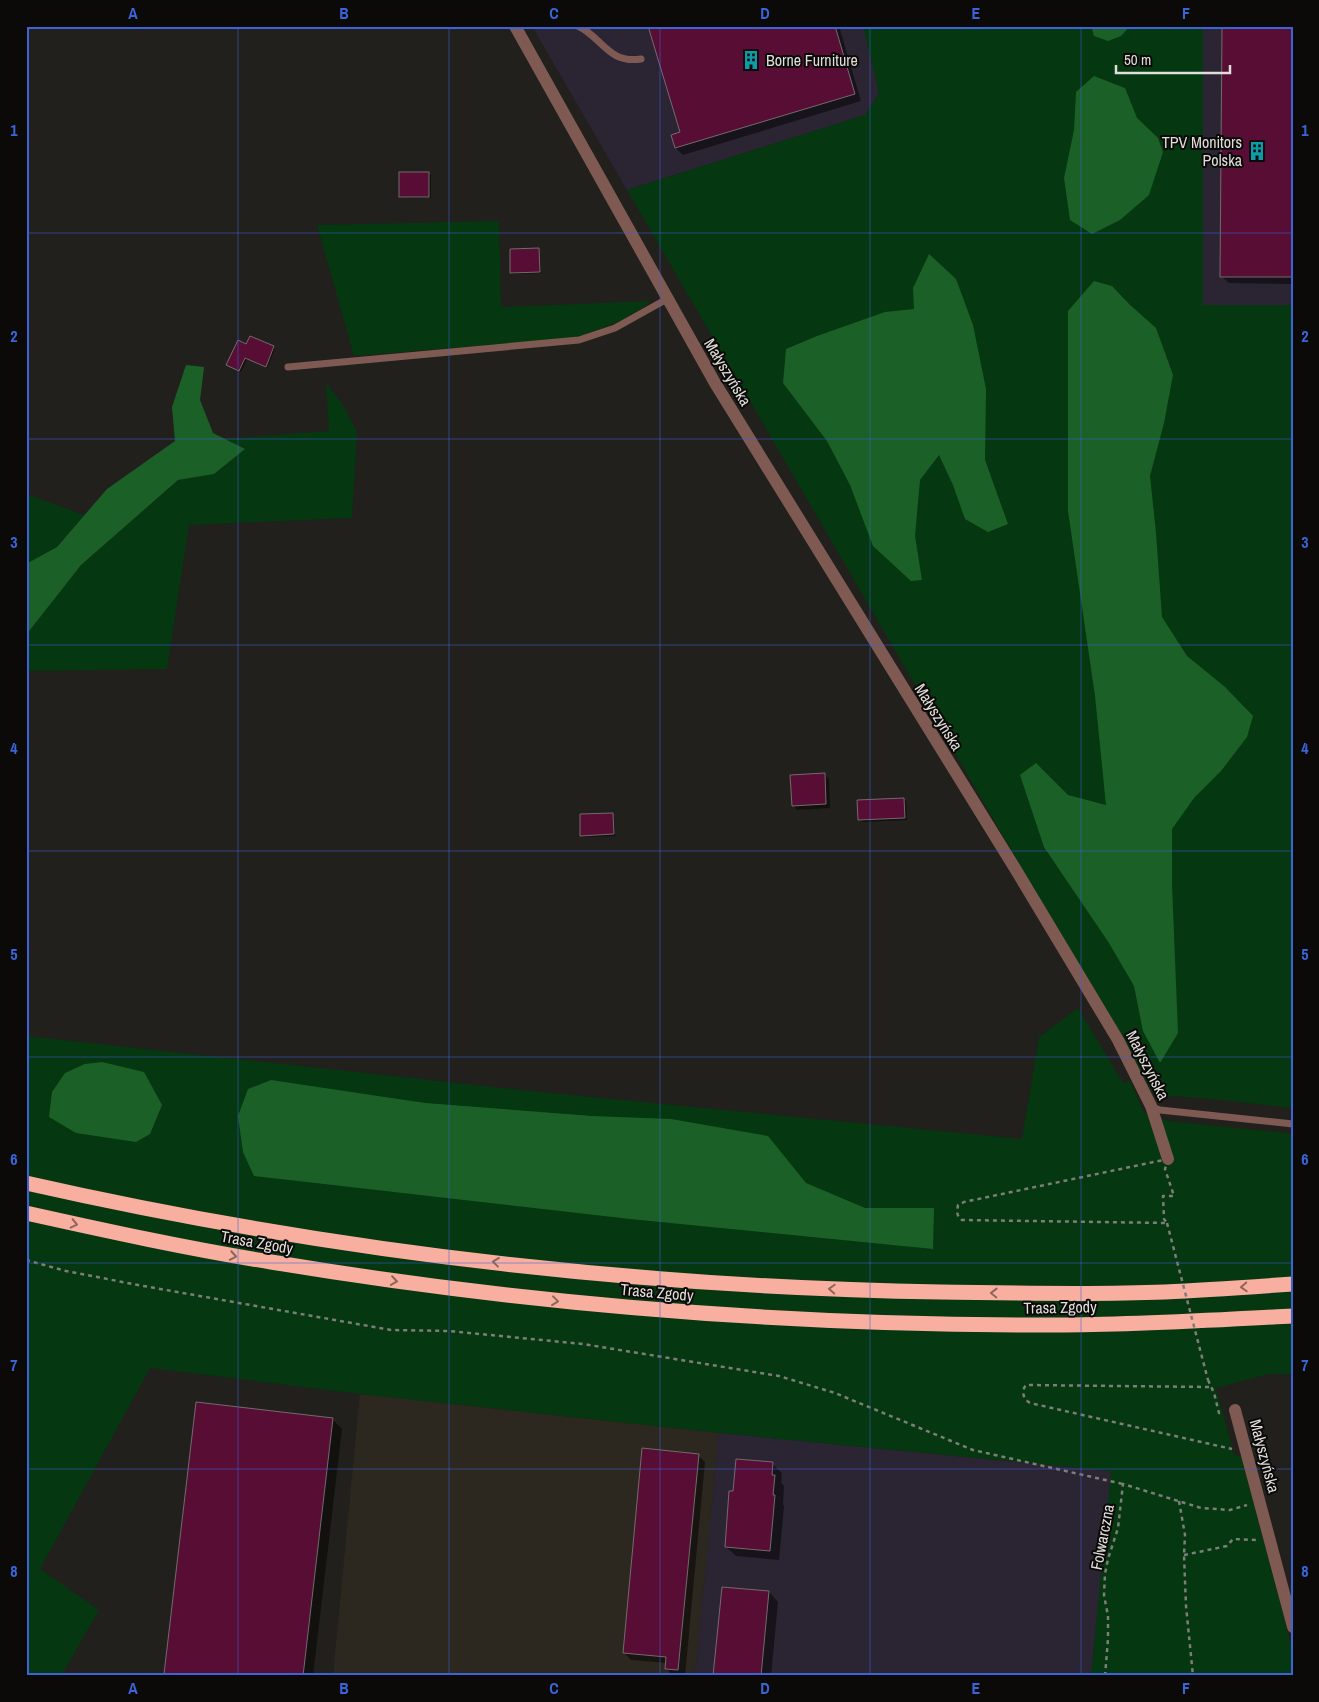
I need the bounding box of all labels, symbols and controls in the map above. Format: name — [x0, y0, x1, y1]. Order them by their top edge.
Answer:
text: A — [128, 2, 138, 24]
text: B — [339, 2, 349, 24]
text: C — [549, 2, 559, 24]
text: D — [760, 2, 770, 24]
text: E — [972, 2, 981, 24]
text: F — [1182, 2, 1190, 24]
scale bar — [1116, 42, 1230, 74]
building icon: Borne Furniture — [740, 49, 762, 71]
place label: Borne Furniture — [766, 49, 858, 71]
text: 50 m — [1124, 49, 1151, 70]
text: 1 — [10, 119, 18, 141]
text: 1 — [1301, 119, 1309, 141]
place label: TPV Monitors Polska — [1162, 131, 1243, 171]
building icon: TPV Monitors Polska — [1246, 140, 1268, 162]
text: 2 — [10, 325, 18, 347]
text: 2 — [1301, 325, 1309, 347]
street label: Małyszyńska — [699, 334, 757, 410]
text: 3 — [10, 531, 18, 553]
text: 3 — [1301, 531, 1309, 553]
street label: Małyszyńska — [910, 679, 969, 755]
text: 4 — [10, 737, 18, 759]
text: 4 — [1301, 737, 1309, 759]
text: 5 — [10, 943, 18, 965]
text: 5 — [1301, 943, 1309, 965]
street label: Małyszyńska — [1121, 1027, 1175, 1104]
text: 6 — [10, 1148, 18, 1170]
text: 6 — [1301, 1148, 1309, 1170]
one-way arrow — [69, 1218, 78, 1228]
street label: Trasa Zgody — [219, 1225, 295, 1259]
one-way arrow — [229, 1250, 237, 1260]
one-way arrow — [491, 1257, 499, 1268]
one-way arrow — [390, 1275, 398, 1286]
street label: Trasa Zgody — [620, 1278, 695, 1306]
one-way arrow — [1240, 1282, 1248, 1293]
one-way arrow — [828, 1284, 836, 1295]
one-way arrow — [990, 1288, 998, 1298]
one-way arrow — [551, 1295, 559, 1306]
street label: Trasa Zgody — [1023, 1295, 1097, 1319]
text: 7 — [10, 1354, 18, 1376]
text: 7 — [1301, 1354, 1309, 1376]
street label: Małyszyńska — [1245, 1417, 1286, 1496]
street label: Folwarczna — [1085, 1502, 1119, 1572]
text: 8 — [10, 1560, 18, 1582]
text: 8 — [1301, 1560, 1309, 1582]
text: A — [128, 1677, 138, 1699]
text: B — [339, 1677, 349, 1699]
text: C — [549, 1677, 559, 1699]
text: D — [760, 1677, 770, 1699]
text: E — [972, 1677, 981, 1699]
text: F — [1182, 1677, 1190, 1699]

